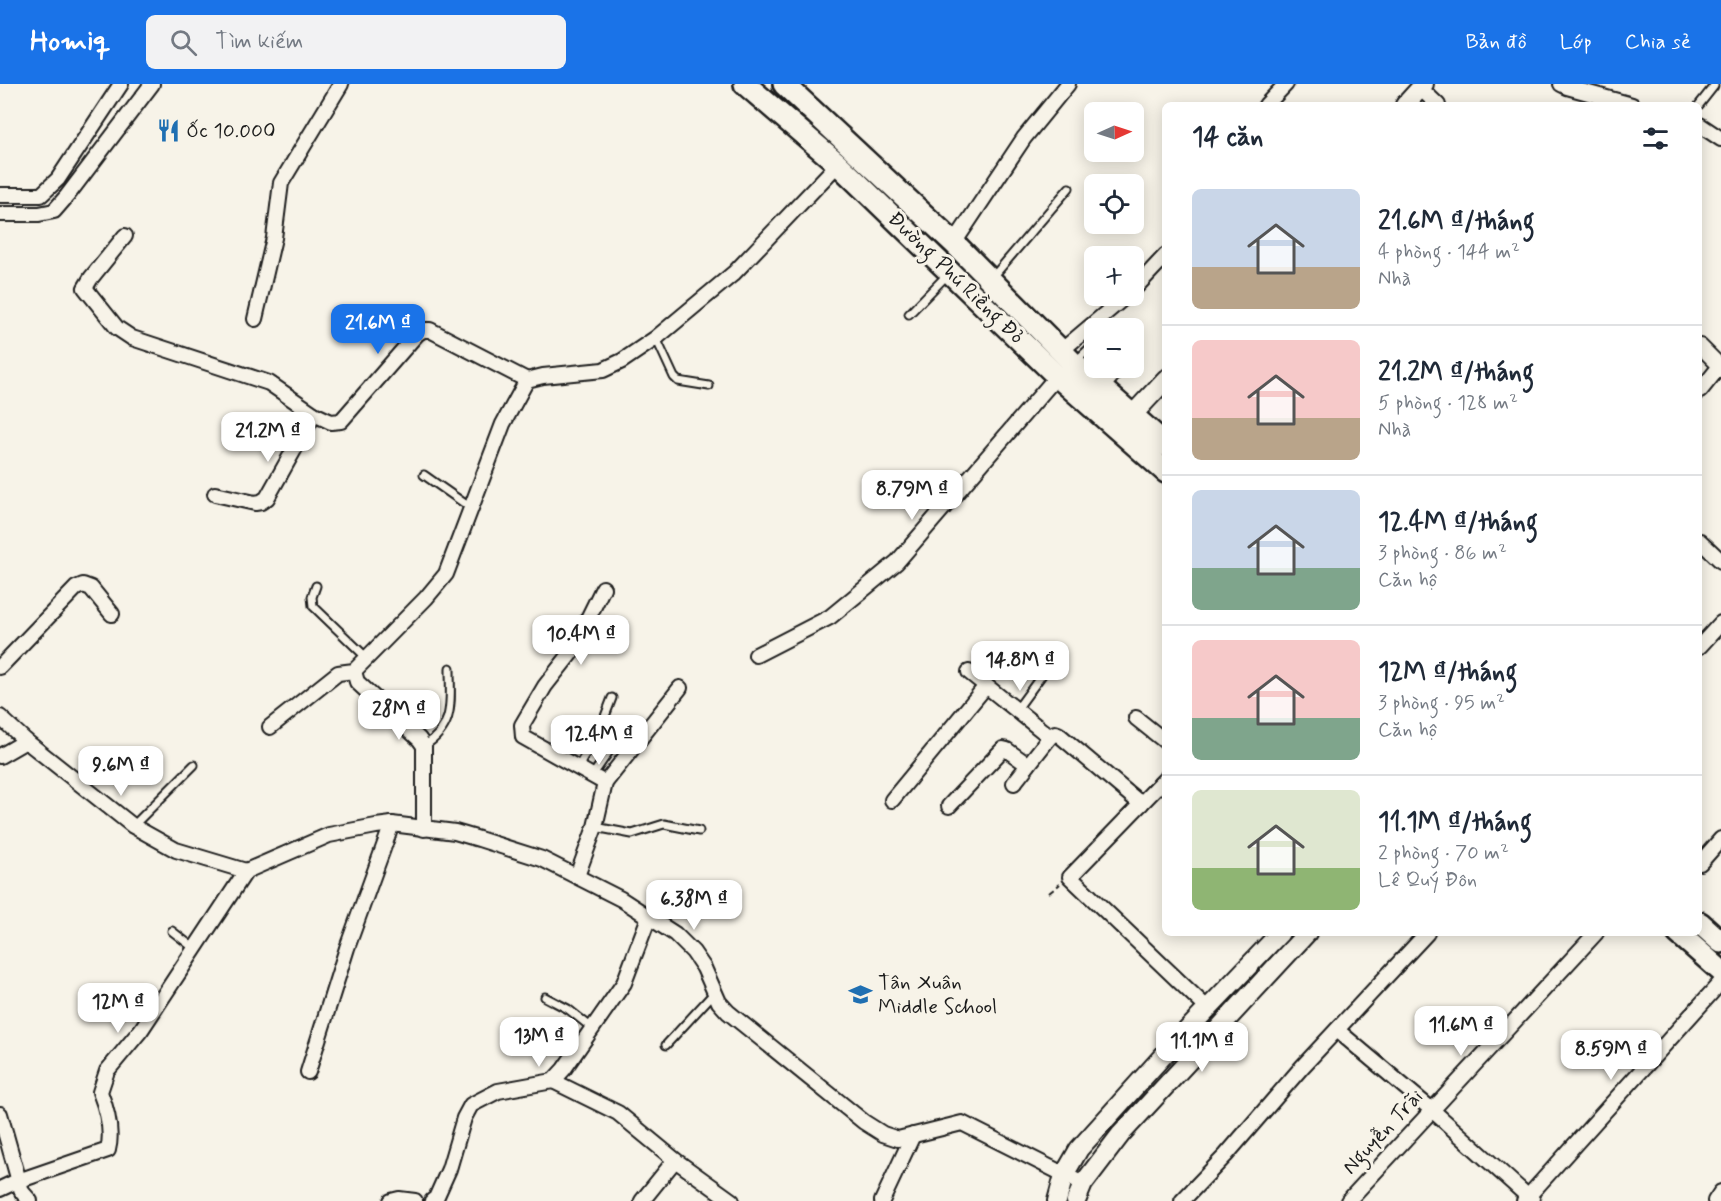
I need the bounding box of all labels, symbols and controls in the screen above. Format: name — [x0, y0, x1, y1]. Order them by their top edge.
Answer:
search box — [146, 15, 566, 69]
text: Homiq — [30, 24, 110, 61]
icon: search — [167, 26, 200, 59]
text: Tìm kiếm — [215, 28, 303, 56]
text: Bản đồ — [1466, 28, 1527, 56]
text: Lớp — [1560, 28, 1592, 56]
text: Chia sẻ — [1625, 28, 1691, 56]
north arrow — [1084, 102, 1144, 162]
map controls — [1084, 102, 1144, 378]
place label: Ốc 10.000 — [186, 117, 276, 145]
restaurant icon: Ốc 10.000 — [155, 118, 181, 144]
text: 14 căn — [1192, 121, 1263, 155]
icon: filters — [1639, 122, 1672, 155]
button: locate — [1084, 174, 1144, 234]
street label: Đường Phú Riềng Đỏ — [880, 205, 1030, 352]
text: 21.6M ₫/tháng — [1378, 205, 1535, 239]
icon: home — [1240, 213, 1312, 285]
text: 4 phòng · 144 m² — [1378, 239, 1520, 266]
button: + — [1084, 246, 1144, 306]
text: Nhà — [1378, 266, 1411, 293]
pin: 21.6M ₫ — [323, 304, 433, 355]
text: 21.6M ₫ — [345, 310, 411, 337]
button: − — [1084, 318, 1144, 378]
text: 21.2M ₫/tháng — [1378, 356, 1534, 390]
icon: home — [1240, 364, 1312, 436]
text: 5 phòng · 128 m² — [1378, 390, 1518, 417]
pin: 21.2M ₫ — [213, 412, 323, 463]
text: Nhà — [1378, 417, 1411, 444]
text: 21.2M ₫ — [235, 418, 301, 445]
pin: 8.79M ₫ — [857, 470, 967, 521]
text: 8.79M ₫ — [876, 476, 948, 503]
text: 12.4M ₫/tháng — [1378, 506, 1538, 540]
icon: home — [1240, 514, 1312, 586]
text: 3 phòng · 86 m² — [1378, 540, 1507, 567]
text: Căn hộ — [1378, 567, 1438, 594]
pin: 10.4M ₫ — [526, 615, 636, 666]
text: 10.4M ₫ — [546, 621, 616, 648]
pin: 14.8M ₫ — [965, 641, 1075, 692]
text: 14.8M ₫ — [985, 647, 1055, 674]
text: 12M ₫/tháng — [1378, 656, 1517, 690]
icon: home — [1240, 664, 1312, 736]
pin: 28M ₫ — [357, 690, 441, 741]
text: 3 phòng · 95 m² — [1378, 690, 1505, 717]
text: 28M ₫ — [372, 696, 426, 723]
pin: 12.4M ₫ — [544, 715, 654, 766]
text: Căn hộ — [1378, 717, 1438, 744]
text: 12.4M ₫ — [565, 721, 633, 748]
pin: 9.6M ₫ — [72, 746, 170, 797]
text: 9.6M ₫ — [92, 752, 150, 779]
text: 11.1M ₫/tháng — [1378, 806, 1532, 840]
icon: home — [1240, 814, 1312, 886]
text: 2 phòng · 70 m² — [1378, 840, 1509, 867]
text: Lê Quý Đôn — [1378, 867, 1477, 894]
pin: 6.38M ₫ — [639, 880, 749, 931]
text: 6.38M ₫ — [660, 886, 728, 913]
place label: Tân Xuân Middle School — [878, 969, 997, 1021]
school or university icon: Tân Xuân Middle School — [847, 982, 873, 1008]
pin: 12M ₫ — [76, 983, 160, 1034]
text: 12M ₫ — [92, 989, 144, 1016]
pin: 11.6M ₫ — [1406, 1006, 1516, 1057]
text: 11.6M ₫ — [1428, 1012, 1494, 1039]
pin: 13M ₫ — [497, 1017, 581, 1068]
pin: 11.1M ₫ — [1147, 1022, 1257, 1073]
text: 13M ₫ — [514, 1023, 564, 1050]
text: 11.1M ₫ — [1170, 1028, 1234, 1055]
pin: 8.59M ₫ — [1556, 1030, 1666, 1081]
text: 8.59M ₫ — [1575, 1036, 1647, 1063]
street label: Nguyễn Trãi — [1336, 1083, 1431, 1182]

